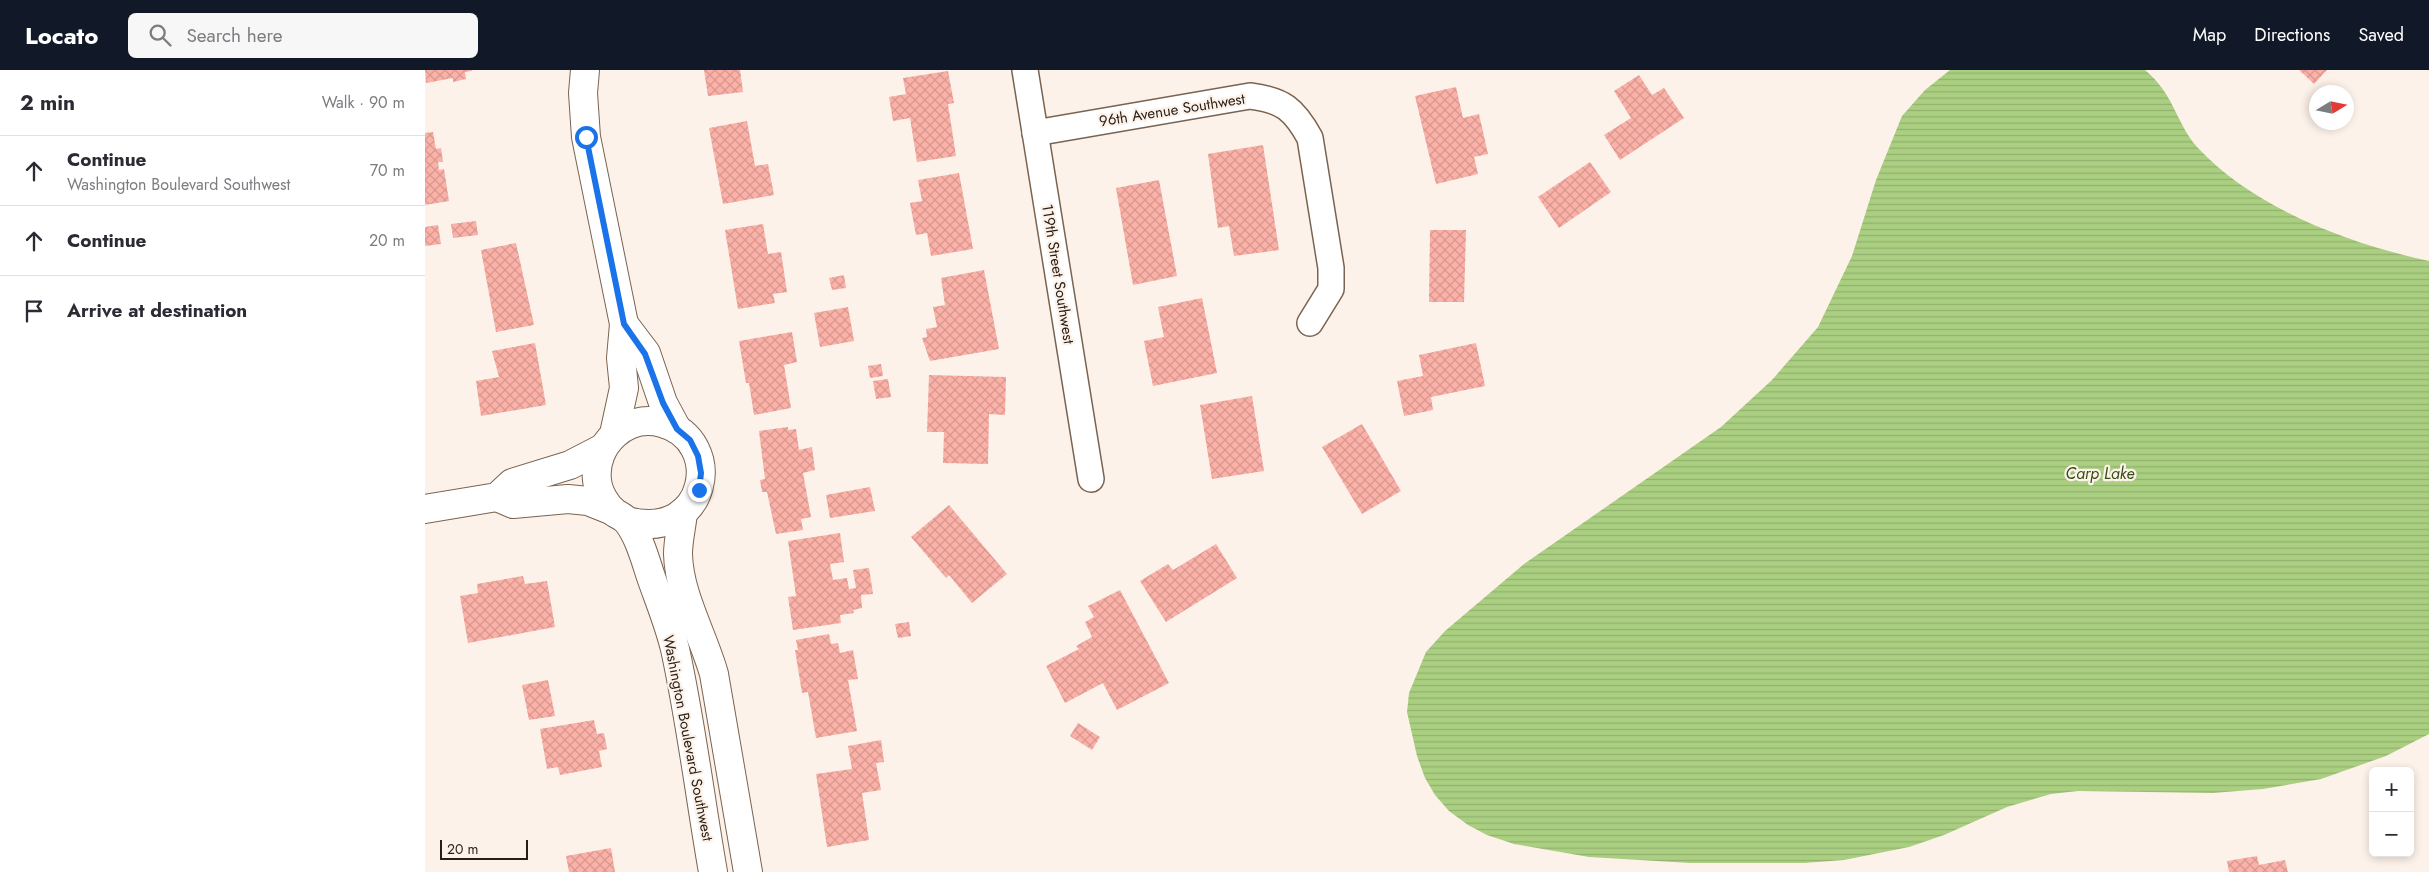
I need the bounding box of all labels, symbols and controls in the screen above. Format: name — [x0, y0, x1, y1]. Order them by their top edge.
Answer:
search box — [128, 13, 478, 58]
text: Locato — [25, 18, 98, 53]
icon: search — [146, 21, 174, 49]
text: Search here — [186, 22, 283, 49]
text: Map — [2193, 22, 2226, 48]
text: Directions — [2254, 22, 2330, 48]
text: Saved — [2358, 22, 2404, 48]
north arrow — [2309, 85, 2354, 130]
text: 2 min — [20, 88, 75, 118]
street label: 96th Avenue Southwest — [1097, 88, 1247, 132]
text: Walk · 90 m — [322, 91, 405, 114]
route start — [575, 126, 598, 149]
text: Continue — [67, 146, 146, 173]
icon: ahead — [20, 157, 48, 185]
text: 70 m — [370, 159, 405, 182]
text: Washington Boulevard Southwest — [67, 173, 290, 196]
street label: 119th Street Southwest — [1036, 202, 1080, 346]
icon: ahead — [20, 227, 48, 255]
text: Continue — [67, 227, 146, 254]
text: 20 m — [369, 229, 405, 252]
icon: arrive — [20, 297, 48, 325]
text: Arrive at destination — [67, 297, 247, 324]
water label: Carp Lake — [2066, 462, 2134, 485]
route end — [688, 479, 711, 502]
street label: Washington Boulevard Southwest — [657, 633, 719, 843]
map controls — [2369, 767, 2414, 857]
button: + — [2369, 767, 2414, 812]
button: − — [2369, 812, 2414, 857]
scale bar — [440, 837, 527, 860]
text: 20 m — [447, 839, 479, 859]

